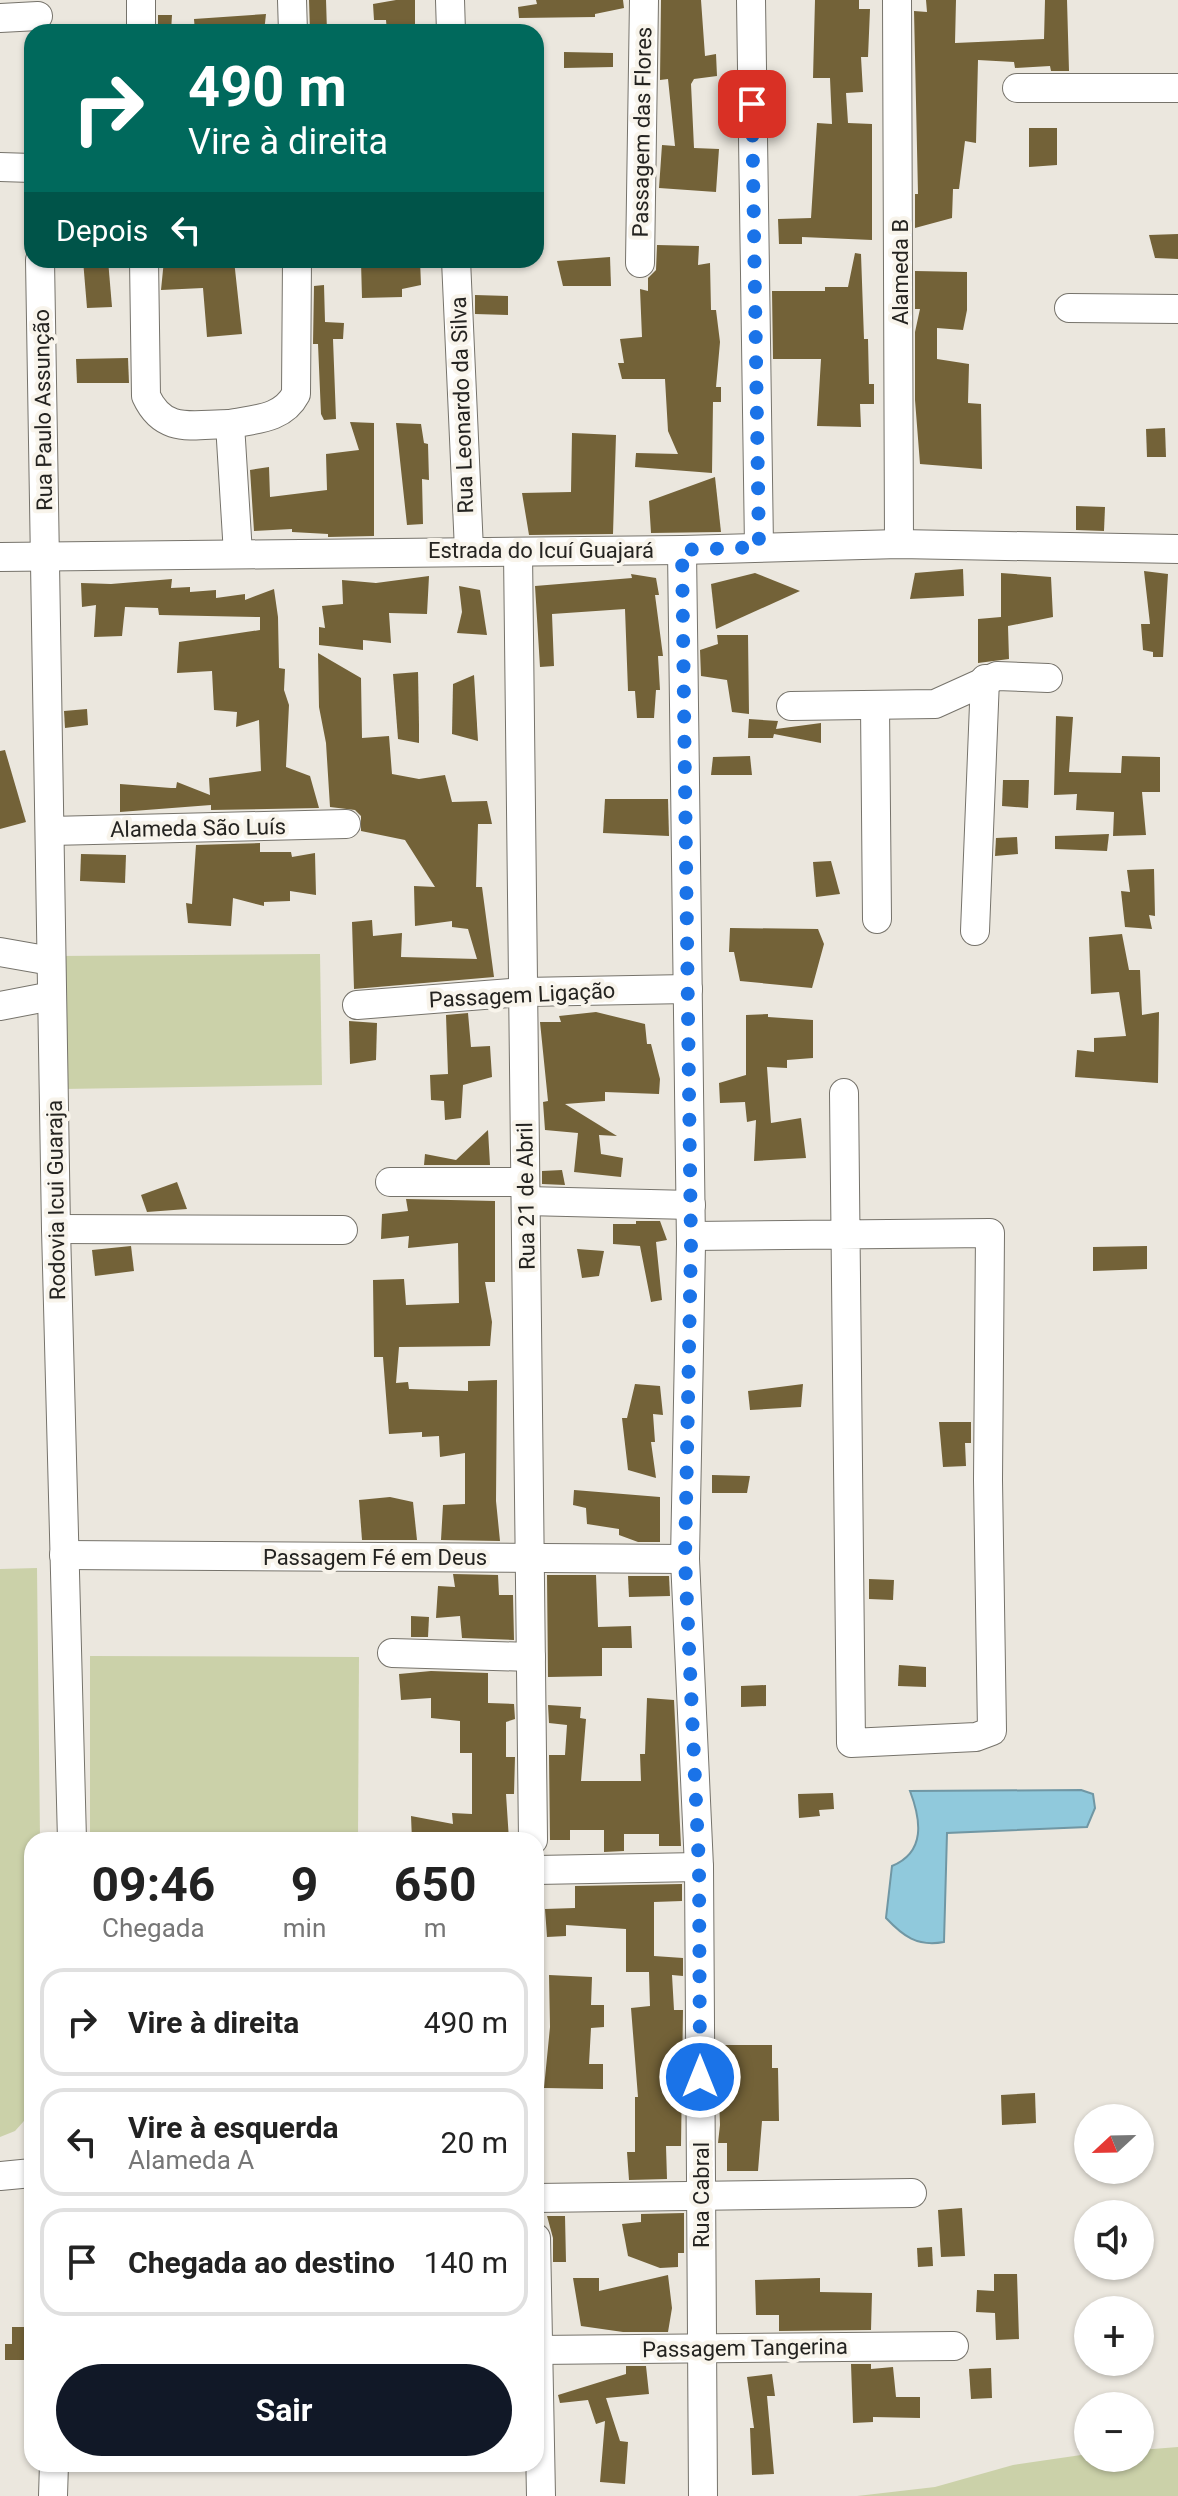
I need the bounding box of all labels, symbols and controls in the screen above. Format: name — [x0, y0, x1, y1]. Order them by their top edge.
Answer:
street label: Passagem das Flores — [628, 26, 656, 238]
text: 490 m — [188, 54, 347, 120]
icon: right — [56, 56, 160, 160]
pin — [718, 70, 786, 138]
icon: arrive — [730, 82, 774, 126]
text: Vire à direita — [188, 121, 388, 163]
icon: left — [164, 208, 208, 252]
text: Depois — [56, 213, 148, 248]
street label: Alameda B — [888, 219, 913, 325]
street label: Rua Leonardo da Silva — [446, 296, 478, 514]
street label: Rua Paulo Assunção — [29, 309, 57, 511]
street label: Estrada do Icuí Guajará — [428, 538, 654, 563]
street label: Alameda São Luís — [110, 814, 286, 842]
street label: Passagem Ligação — [428, 978, 616, 1012]
street label: Rodovia Icui Guaraja — [42, 1100, 70, 1300]
street label: Rua 21 de Abril — [512, 1122, 540, 1270]
street label: Passagem Fé em Deus — [263, 1545, 487, 1570]
text: 09:46 — [92, 1856, 215, 1913]
text: 9 — [291, 1856, 318, 1913]
text: 650 — [394, 1856, 476, 1913]
text: Chegada — [102, 1913, 205, 1943]
text: min — [283, 1913, 326, 1943]
text: m — [424, 1913, 447, 1943]
icon: right — [60, 2000, 104, 2044]
text: Vire à direita — [128, 2005, 299, 2040]
text: 490 m — [424, 2005, 508, 2040]
position arrow — [658, 2035, 742, 2119]
north arrow — [1074, 2104, 1154, 2184]
map controls — [1074, 2104, 1154, 2472]
text: Vire à esquerda — [128, 2110, 339, 2145]
icon: left — [60, 2120, 104, 2164]
text: 20 m — [441, 2125, 508, 2160]
street label: Rua Cabral — [689, 2142, 714, 2248]
text: Alameda A — [128, 2145, 254, 2175]
button: sound — [1074, 2200, 1154, 2280]
icon: arrive — [60, 2240, 104, 2284]
text: Chegada ao destino — [128, 2245, 395, 2280]
text: 140 m — [424, 2245, 508, 2280]
button: + — [1074, 2296, 1154, 2376]
street label: Passagem Tangerina — [642, 2334, 848, 2362]
button: Sair — [56, 2364, 512, 2456]
button: − — [1074, 2392, 1154, 2472]

